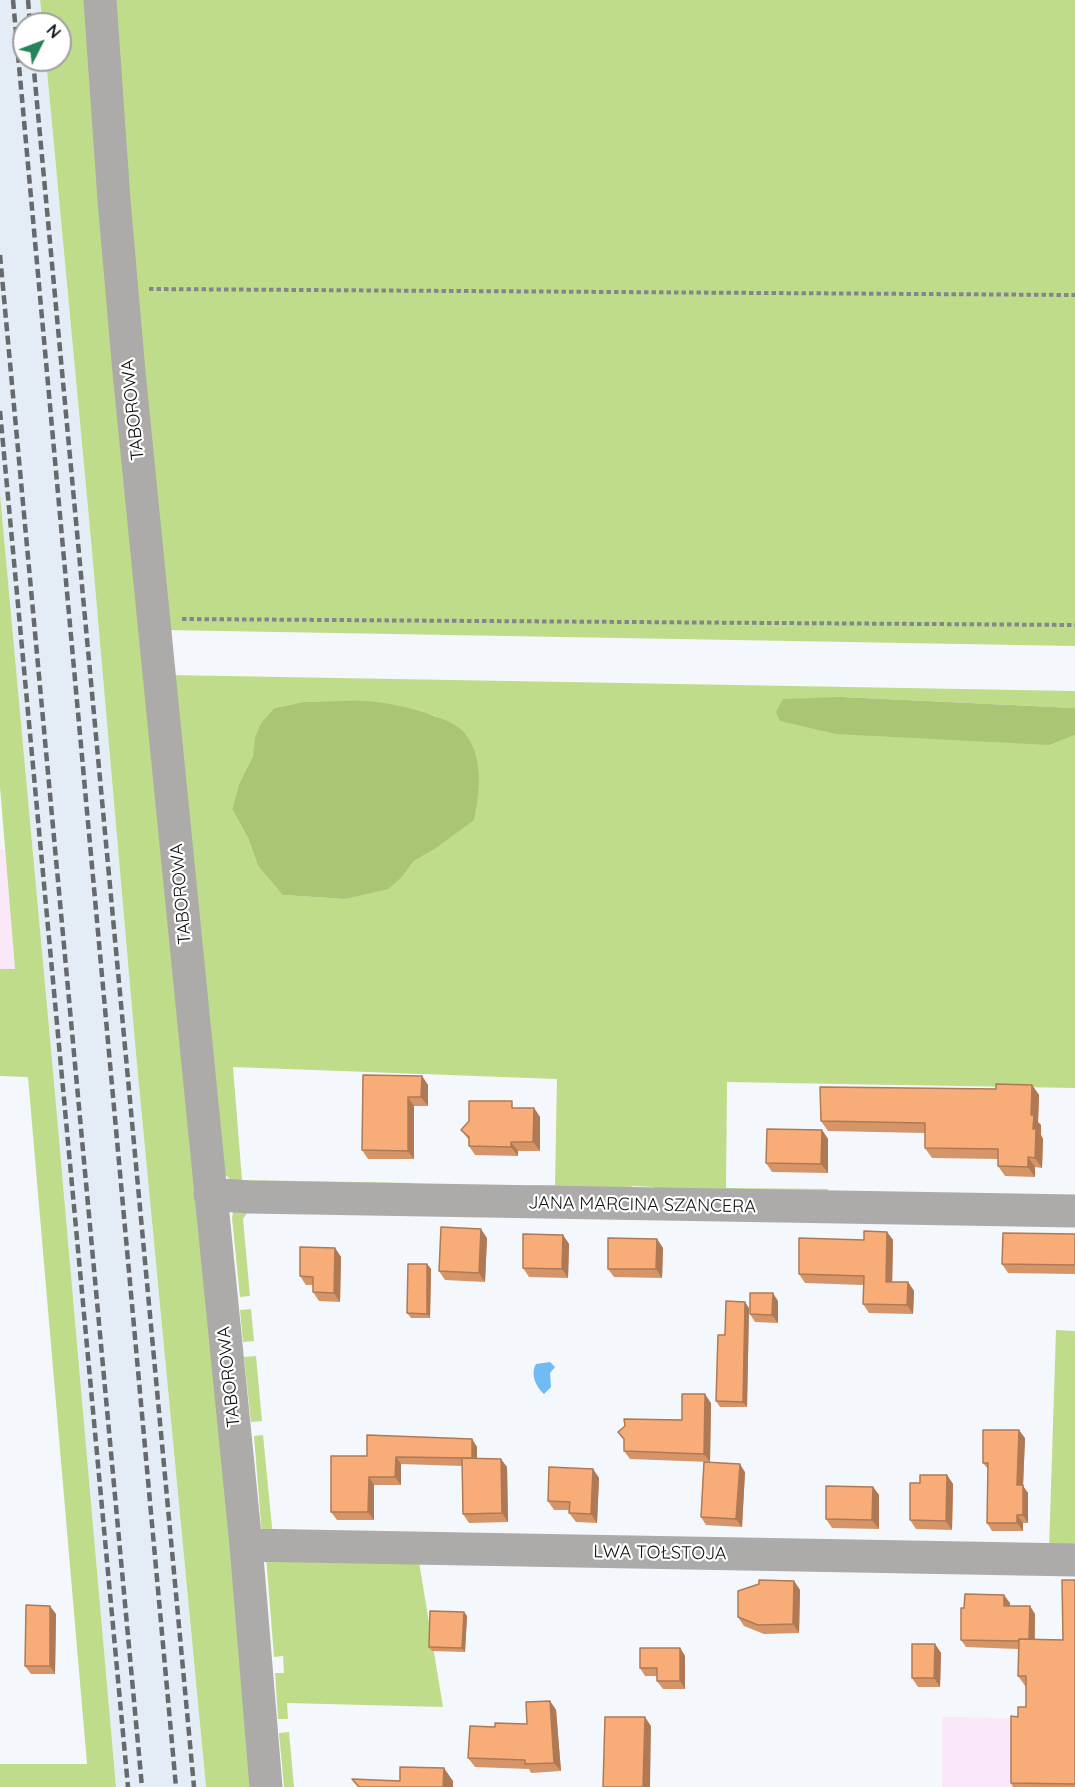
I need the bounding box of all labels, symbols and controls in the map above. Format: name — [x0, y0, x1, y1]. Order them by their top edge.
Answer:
north arrow — [12, 12, 72, 72]
text: N — [43, 20, 65, 42]
street label: TABOROWA — [117, 358, 149, 462]
street label: TABOROWA — [166, 843, 196, 945]
street label: JANA MARCINA SZANCERA — [528, 1192, 756, 1218]
street label: TABOROWA — [213, 1325, 245, 1429]
street label: LWA TOŁSTOJA — [593, 1541, 727, 1565]

